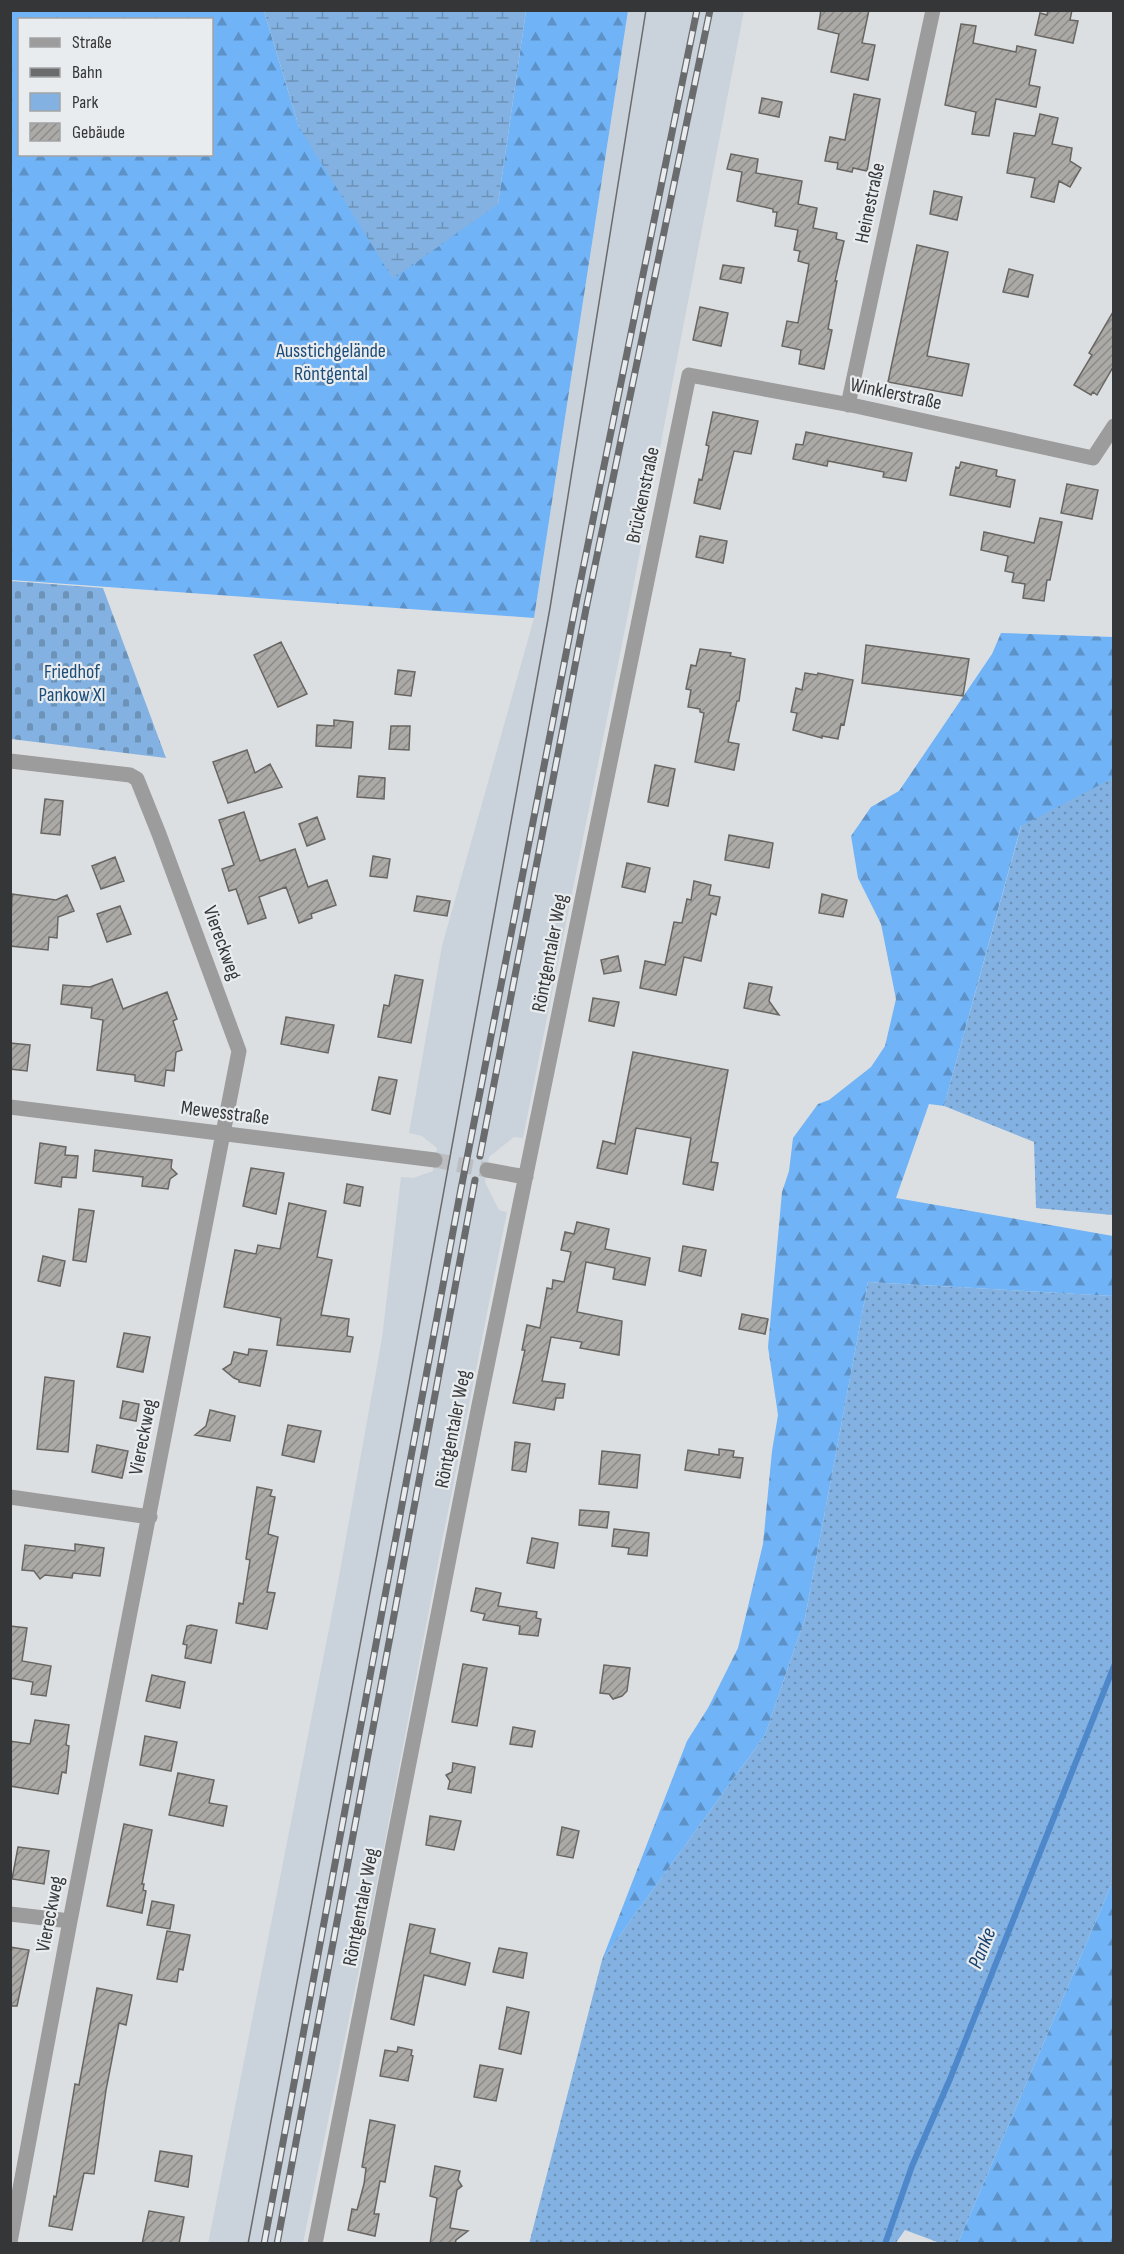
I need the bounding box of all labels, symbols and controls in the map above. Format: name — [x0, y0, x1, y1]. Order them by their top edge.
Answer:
legend — [18, 18, 213, 156]
text: Straße — [72, 32, 112, 53]
text: Bahn — [72, 62, 102, 83]
text: Park — [72, 92, 98, 113]
text: Gebäude — [72, 122, 125, 143]
street label: Heinestraße — [850, 161, 890, 245]
park label: Ausstichgelände Röntgental — [275, 339, 386, 386]
street label: Winklerstraße — [848, 373, 944, 415]
street label: Brückenstraße — [621, 445, 665, 545]
park label: Friedhof Pankow XI — [39, 660, 105, 707]
street label: Röntgentaler Weg — [527, 892, 573, 1014]
street label: Viereckweg — [198, 903, 246, 983]
street label: Mewesstraße — [179, 1096, 271, 1130]
street label: Röntgentaler Weg — [430, 1368, 476, 1490]
street label: Viereckweg — [124, 1397, 162, 1477]
street label: Röntgentaler Weg — [338, 1846, 384, 1968]
street label: Viereckweg — [31, 1874, 69, 1954]
water label: Panke — [963, 1924, 1001, 1972]

